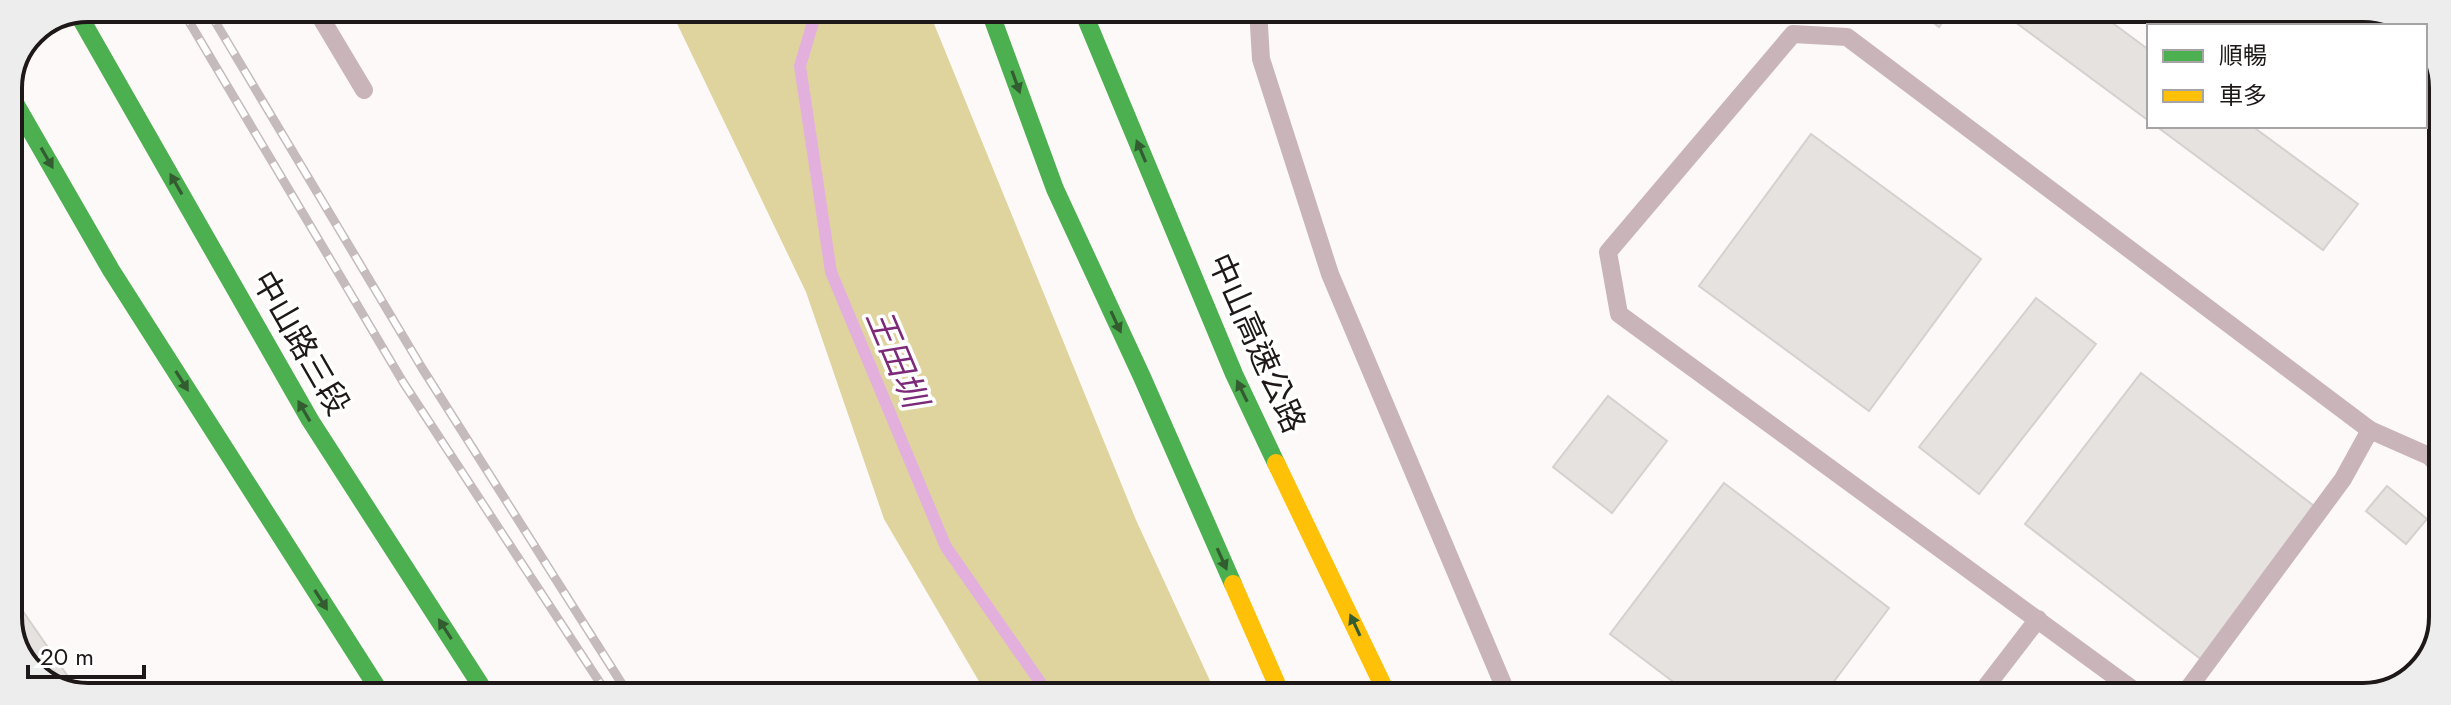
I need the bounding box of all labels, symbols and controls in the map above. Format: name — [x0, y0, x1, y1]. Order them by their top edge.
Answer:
legend — [2147, 24, 2427, 128]
text: 順暢 — [2219, 38, 2267, 73]
one-way arrow — [1010, 70, 1022, 94]
text: 車多 — [2219, 78, 2267, 113]
one-way arrow — [1135, 139, 1148, 163]
one-way arrow — [40, 147, 54, 170]
one-way arrow — [169, 173, 183, 196]
street label: 中山高速公路 — [1197, 246, 1317, 440]
street label: 中山路三段 — [241, 262, 361, 424]
water label: 王田圳 — [854, 302, 941, 419]
one-way arrow — [1109, 310, 1123, 333]
one-way arrow — [174, 370, 188, 392]
one-way arrow — [1236, 379, 1249, 402]
one-way arrow — [298, 399, 311, 422]
one-way arrow — [1215, 547, 1229, 571]
one-way arrow — [314, 589, 328, 611]
one-way arrow — [1348, 614, 1362, 637]
one-way arrow — [438, 619, 453, 640]
scale bar — [28, 629, 144, 679]
text: 20 m — [40, 639, 94, 674]

